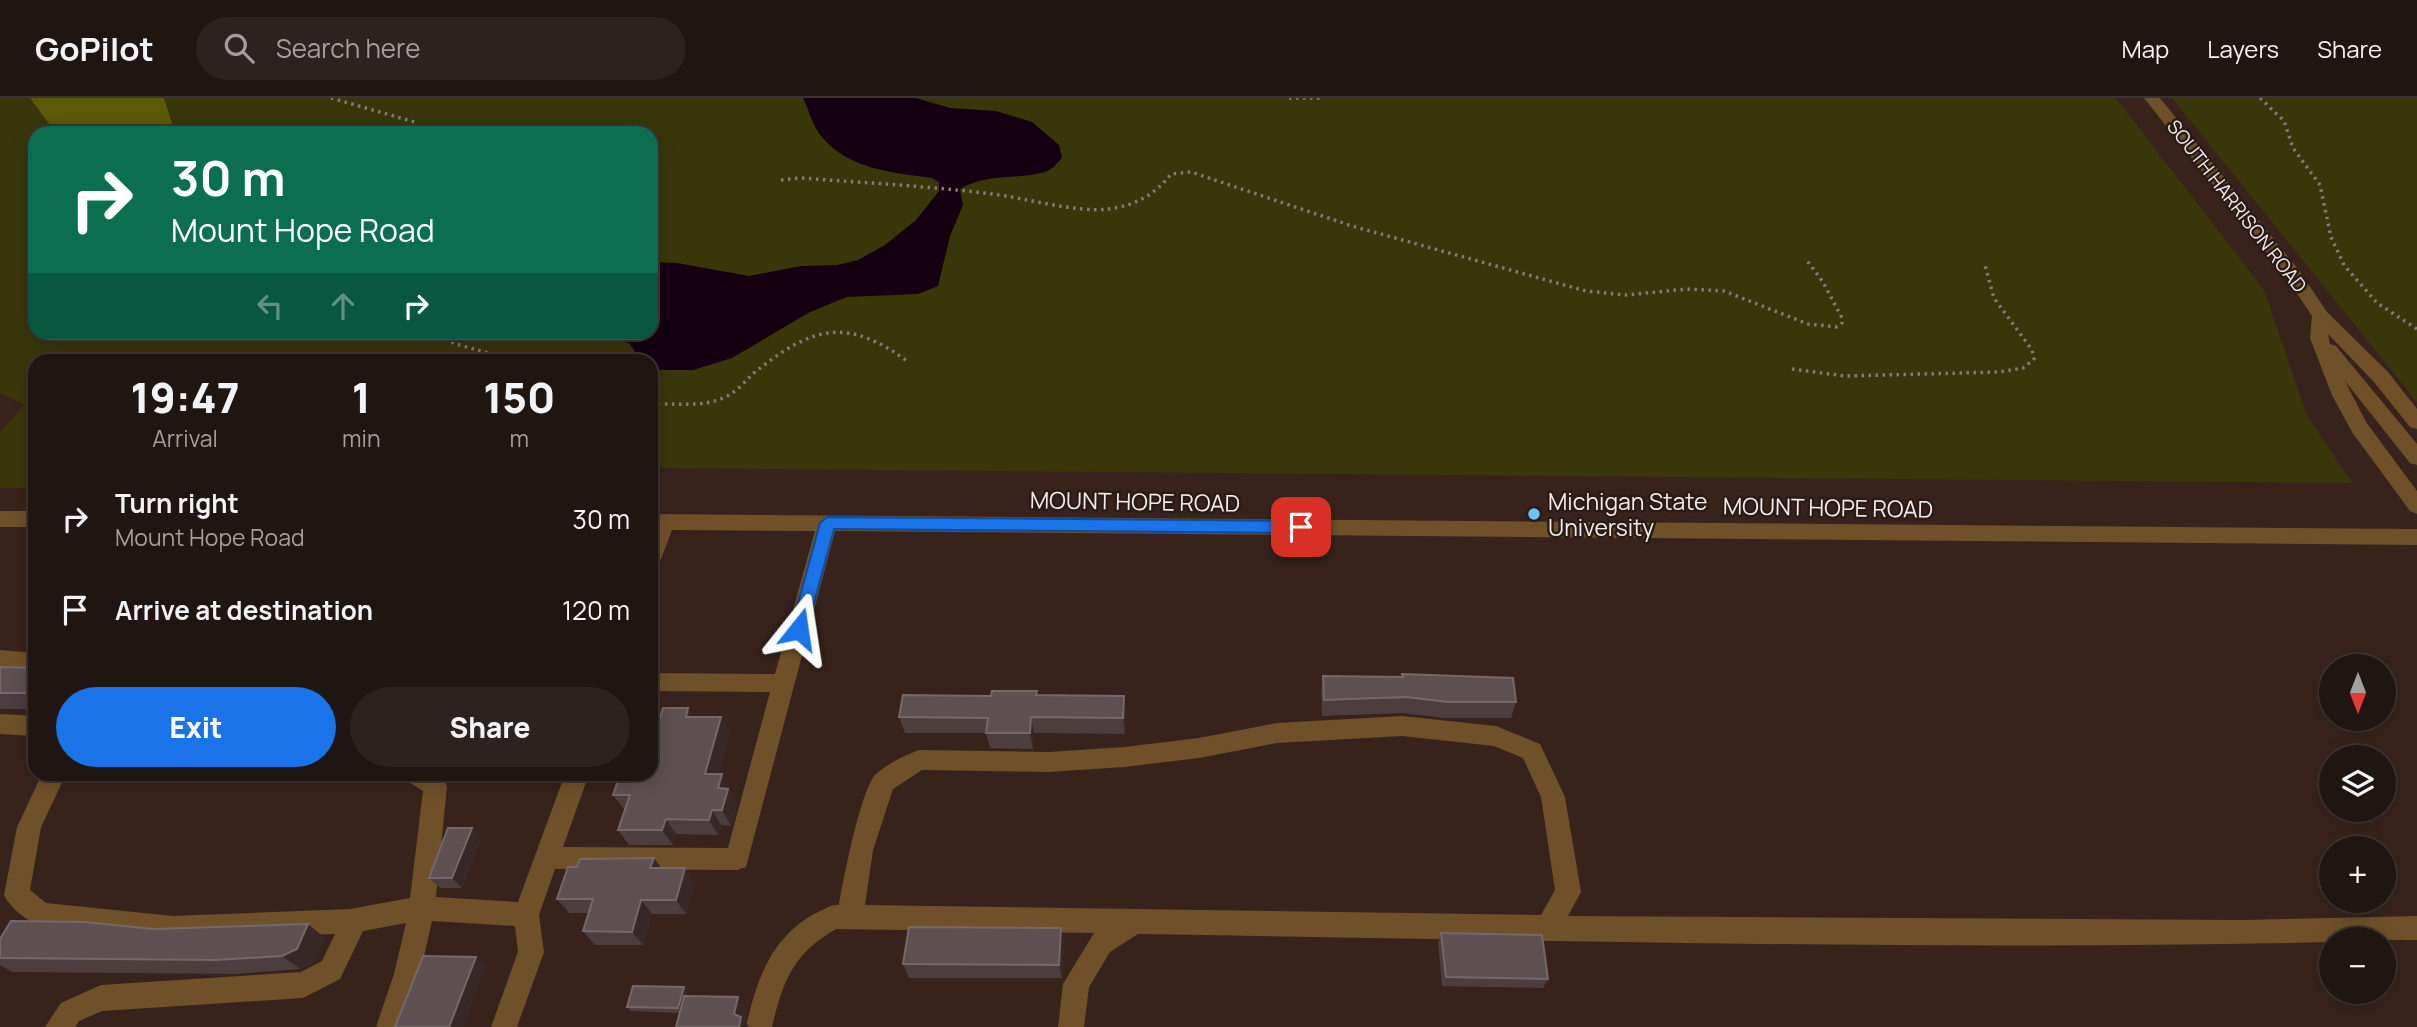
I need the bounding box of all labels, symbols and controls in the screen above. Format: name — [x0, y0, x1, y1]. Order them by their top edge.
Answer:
search box — [196, 17, 686, 80]
text: GoPilot — [35, 26, 154, 71]
icon: search — [220, 29, 258, 67]
text: Search here — [276, 30, 420, 66]
text: Map — [2122, 32, 2169, 65]
text: Layers — [2207, 32, 2279, 65]
text: Share — [2317, 32, 2382, 65]
street label: SOUTH HARRISON ROAD — [2161, 114, 2313, 298]
text: 30 m — [171, 144, 286, 211]
icon: right — [56, 154, 147, 245]
text: Mount Hope Road — [171, 208, 435, 252]
icon: left — [251, 287, 289, 325]
icon: ahead — [324, 287, 362, 325]
icon: right — [397, 287, 435, 325]
text: 19:47 — [131, 368, 239, 426]
text: 1 — [352, 368, 371, 426]
text: 150 — [483, 368, 555, 426]
text: Arrival — [152, 422, 218, 454]
text: min — [342, 422, 381, 454]
text: m — [510, 422, 529, 454]
street label: MOUNT HOPE ROAD — [1030, 483, 1240, 519]
text: Turn right — [115, 485, 239, 521]
place label: Michigan State University — [1548, 485, 1707, 543]
street label: MOUNT HOPE ROAD — [1723, 489, 1933, 525]
pin — [1271, 497, 1331, 557]
icon: right — [56, 500, 94, 538]
text: 30 m — [573, 501, 630, 537]
marker: Michigan State University — [1526, 506, 1542, 522]
icon: arrive — [1282, 508, 1320, 546]
text: Mount Hope Road — [115, 521, 305, 553]
icon: arrive — [56, 591, 94, 629]
text: Arrive at destination — [115, 592, 373, 628]
text: 120 m — [562, 592, 630, 628]
position arrow — [762, 592, 836, 666]
north arrow — [2319, 654, 2396, 732]
map controls — [2319, 654, 2396, 1004]
button: Exit — [56, 687, 336, 767]
button: Share — [350, 687, 630, 767]
button: layers — [2319, 745, 2396, 822]
button: + — [2319, 836, 2396, 913]
button: − — [2319, 927, 2396, 1004]

